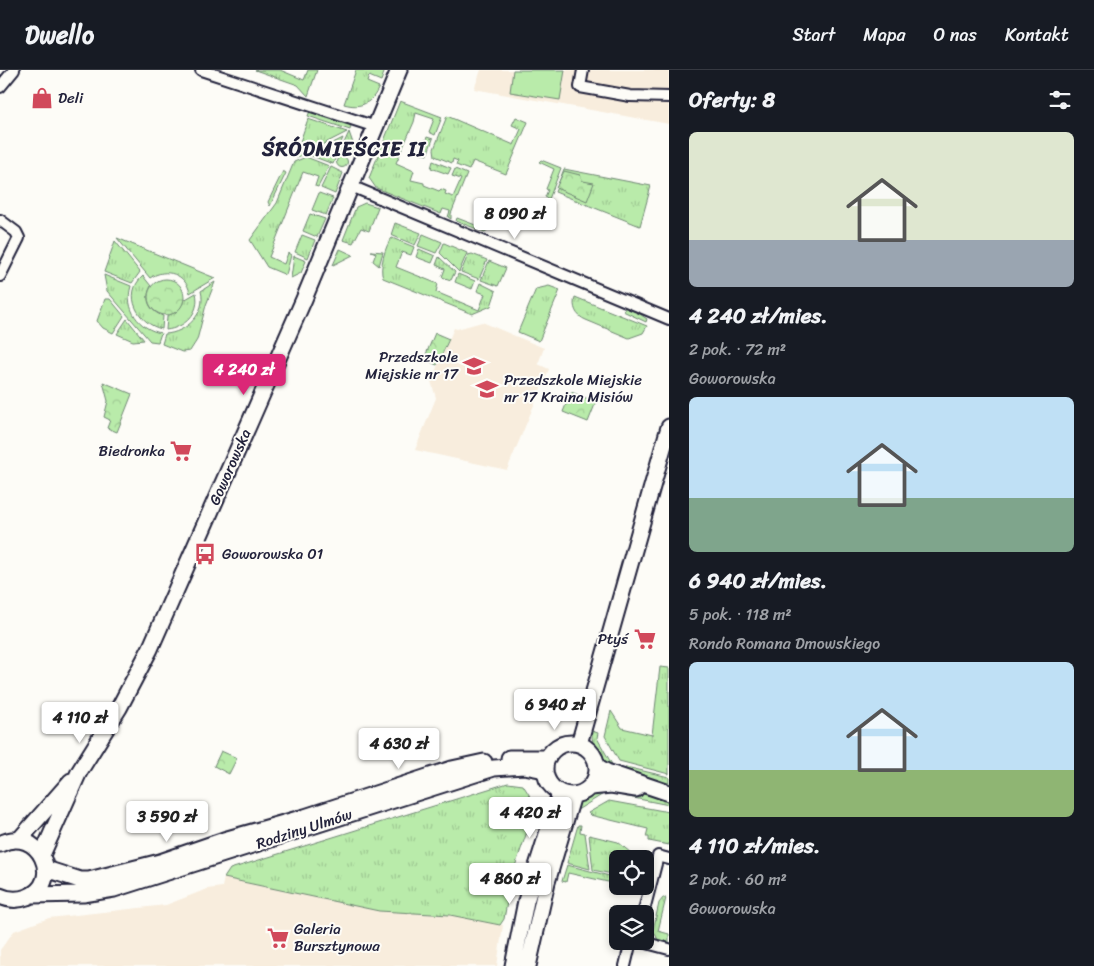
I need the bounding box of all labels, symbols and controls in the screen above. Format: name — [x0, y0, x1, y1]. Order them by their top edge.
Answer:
text: Dwello — [25, 14, 94, 56]
text: Start — [792, 19, 835, 51]
text: Mapa — [863, 19, 906, 51]
text: O nas — [934, 19, 977, 51]
text: Kontakt — [1005, 19, 1069, 51]
text: Oferty: 8 — [689, 81, 775, 119]
shop icon: Deli — [29, 85, 55, 111]
place label: Deli — [58, 85, 84, 111]
icon: filters — [1046, 86, 1074, 114]
district label: ŚRÓDMIEŚCIE II — [261, 132, 427, 167]
icon: home — [837, 165, 927, 255]
pin: 8 090 zł — [463, 198, 567, 240]
text: 8 090 zł — [485, 199, 545, 228]
text: 4 240 zł/mies. — [689, 297, 828, 335]
text: 2 pok. · 72 m² — [689, 335, 786, 364]
place label: Przedszkole Miejskie nr 17 — [365, 344, 459, 387]
school or university icon: Przedszkole Miejskie nr 17 — [461, 353, 487, 379]
pin: 4 240 zł — [192, 354, 296, 396]
text: 4 240 zł — [214, 355, 274, 384]
text: Goworowska — [689, 364, 776, 393]
place label: Przedszkole Miejskie nr 17 Kraina Misiów — [504, 367, 642, 410]
school or university icon: Przedszkole Miejskie nr 17 Kraina Misiów — [474, 376, 500, 402]
street label: Goworowska — [202, 424, 259, 509]
icon: home — [837, 430, 927, 520]
place label: Biedronka — [99, 438, 165, 464]
supermarket icon: Biedronka — [168, 438, 194, 464]
bus stop icon: Goworowska 01 — [192, 541, 218, 567]
place label: Goworowska 01 — [222, 541, 323, 567]
text: 6 940 zł/mies. — [689, 562, 827, 600]
text: 5 pok. · 118 m² — [689, 600, 792, 629]
place label: Ptyś — [598, 626, 630, 652]
supermarket icon: Ptyś — [632, 626, 658, 652]
text: Rondo Romana Dmowskiego — [689, 629, 880, 658]
pin: 6 940 zł — [503, 688, 607, 731]
text: 6 940 zł — [525, 690, 585, 719]
icon: home — [837, 695, 927, 785]
pin: 4 110 zł — [28, 702, 132, 744]
text: 4 110 zł — [53, 703, 108, 732]
pin: 4 630 zł — [347, 728, 451, 770]
text: 4 630 zł — [369, 729, 429, 758]
pin: 4 420 zł — [478, 796, 582, 839]
text: 4 420 zł — [500, 798, 560, 827]
pin: 3 590 zł — [115, 800, 219, 843]
street label: Rodziny Ulmów — [253, 801, 356, 857]
text: 3 590 zł — [137, 802, 197, 831]
text: 4 110 zł/mies. — [689, 827, 820, 865]
map controls — [609, 850, 654, 950]
button: locate — [609, 850, 654, 895]
pin: 4 860 zł — [458, 862, 562, 905]
text: 4 860 zł — [480, 864, 540, 893]
text: 2 pok. · 60 m² — [689, 865, 787, 894]
text: Goworowska — [689, 894, 776, 923]
button: layers — [609, 905, 654, 950]
place label: Galeria Bursztynowa — [294, 916, 380, 959]
supermarket icon: Galeria Bursztynowa — [265, 925, 291, 951]

